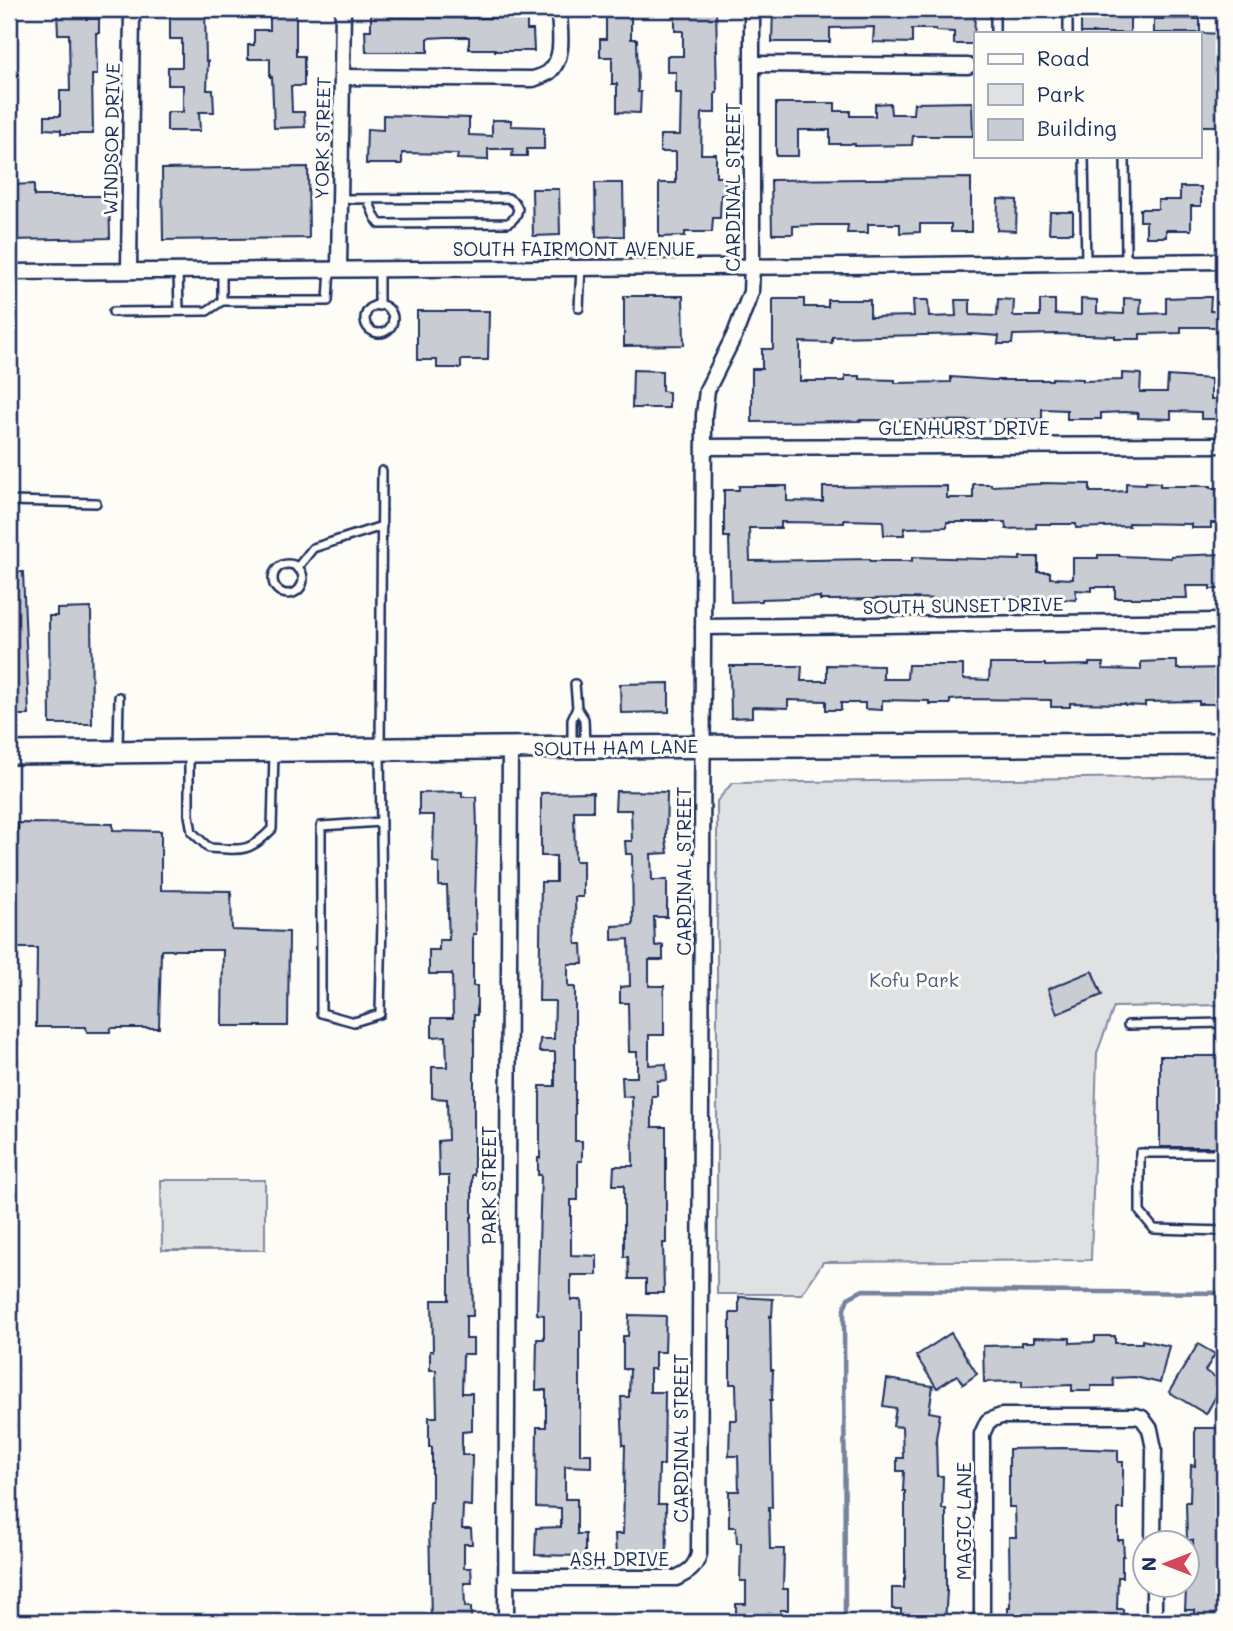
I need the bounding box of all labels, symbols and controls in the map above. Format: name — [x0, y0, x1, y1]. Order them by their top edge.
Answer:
legend — [974, 32, 1202, 158]
text: Road — [1037, 44, 1089, 71]
street label: WINDSOR DRIVE — [97, 62, 125, 216]
street label: YORK STREET — [308, 76, 336, 200]
text: Park — [1037, 80, 1085, 107]
street label: CARDINAL STREET — [720, 102, 745, 272]
text: Building — [1037, 114, 1117, 141]
street label: SOUTH FAIRMONT AVENUE — [453, 236, 695, 261]
street label: GLENHURST DRIVE — [878, 415, 1050, 440]
street label: SOUTH SUNSET DRIVE — [862, 591, 1064, 619]
street label: SOUTH HAM LANE — [533, 733, 699, 761]
street label: CARDINAL STREET — [671, 786, 696, 956]
park label: Kofu Park — [869, 967, 959, 992]
street label: PARK STREET — [476, 1126, 501, 1244]
street label: CARDINAL STREET — [668, 1353, 693, 1523]
street label: MAGIC LANE — [951, 1462, 976, 1580]
north arrow — [1132, 1530, 1202, 1600]
street label: ASH DRIVE — [569, 1546, 669, 1571]
text: N — [1136, 1557, 1161, 1571]

